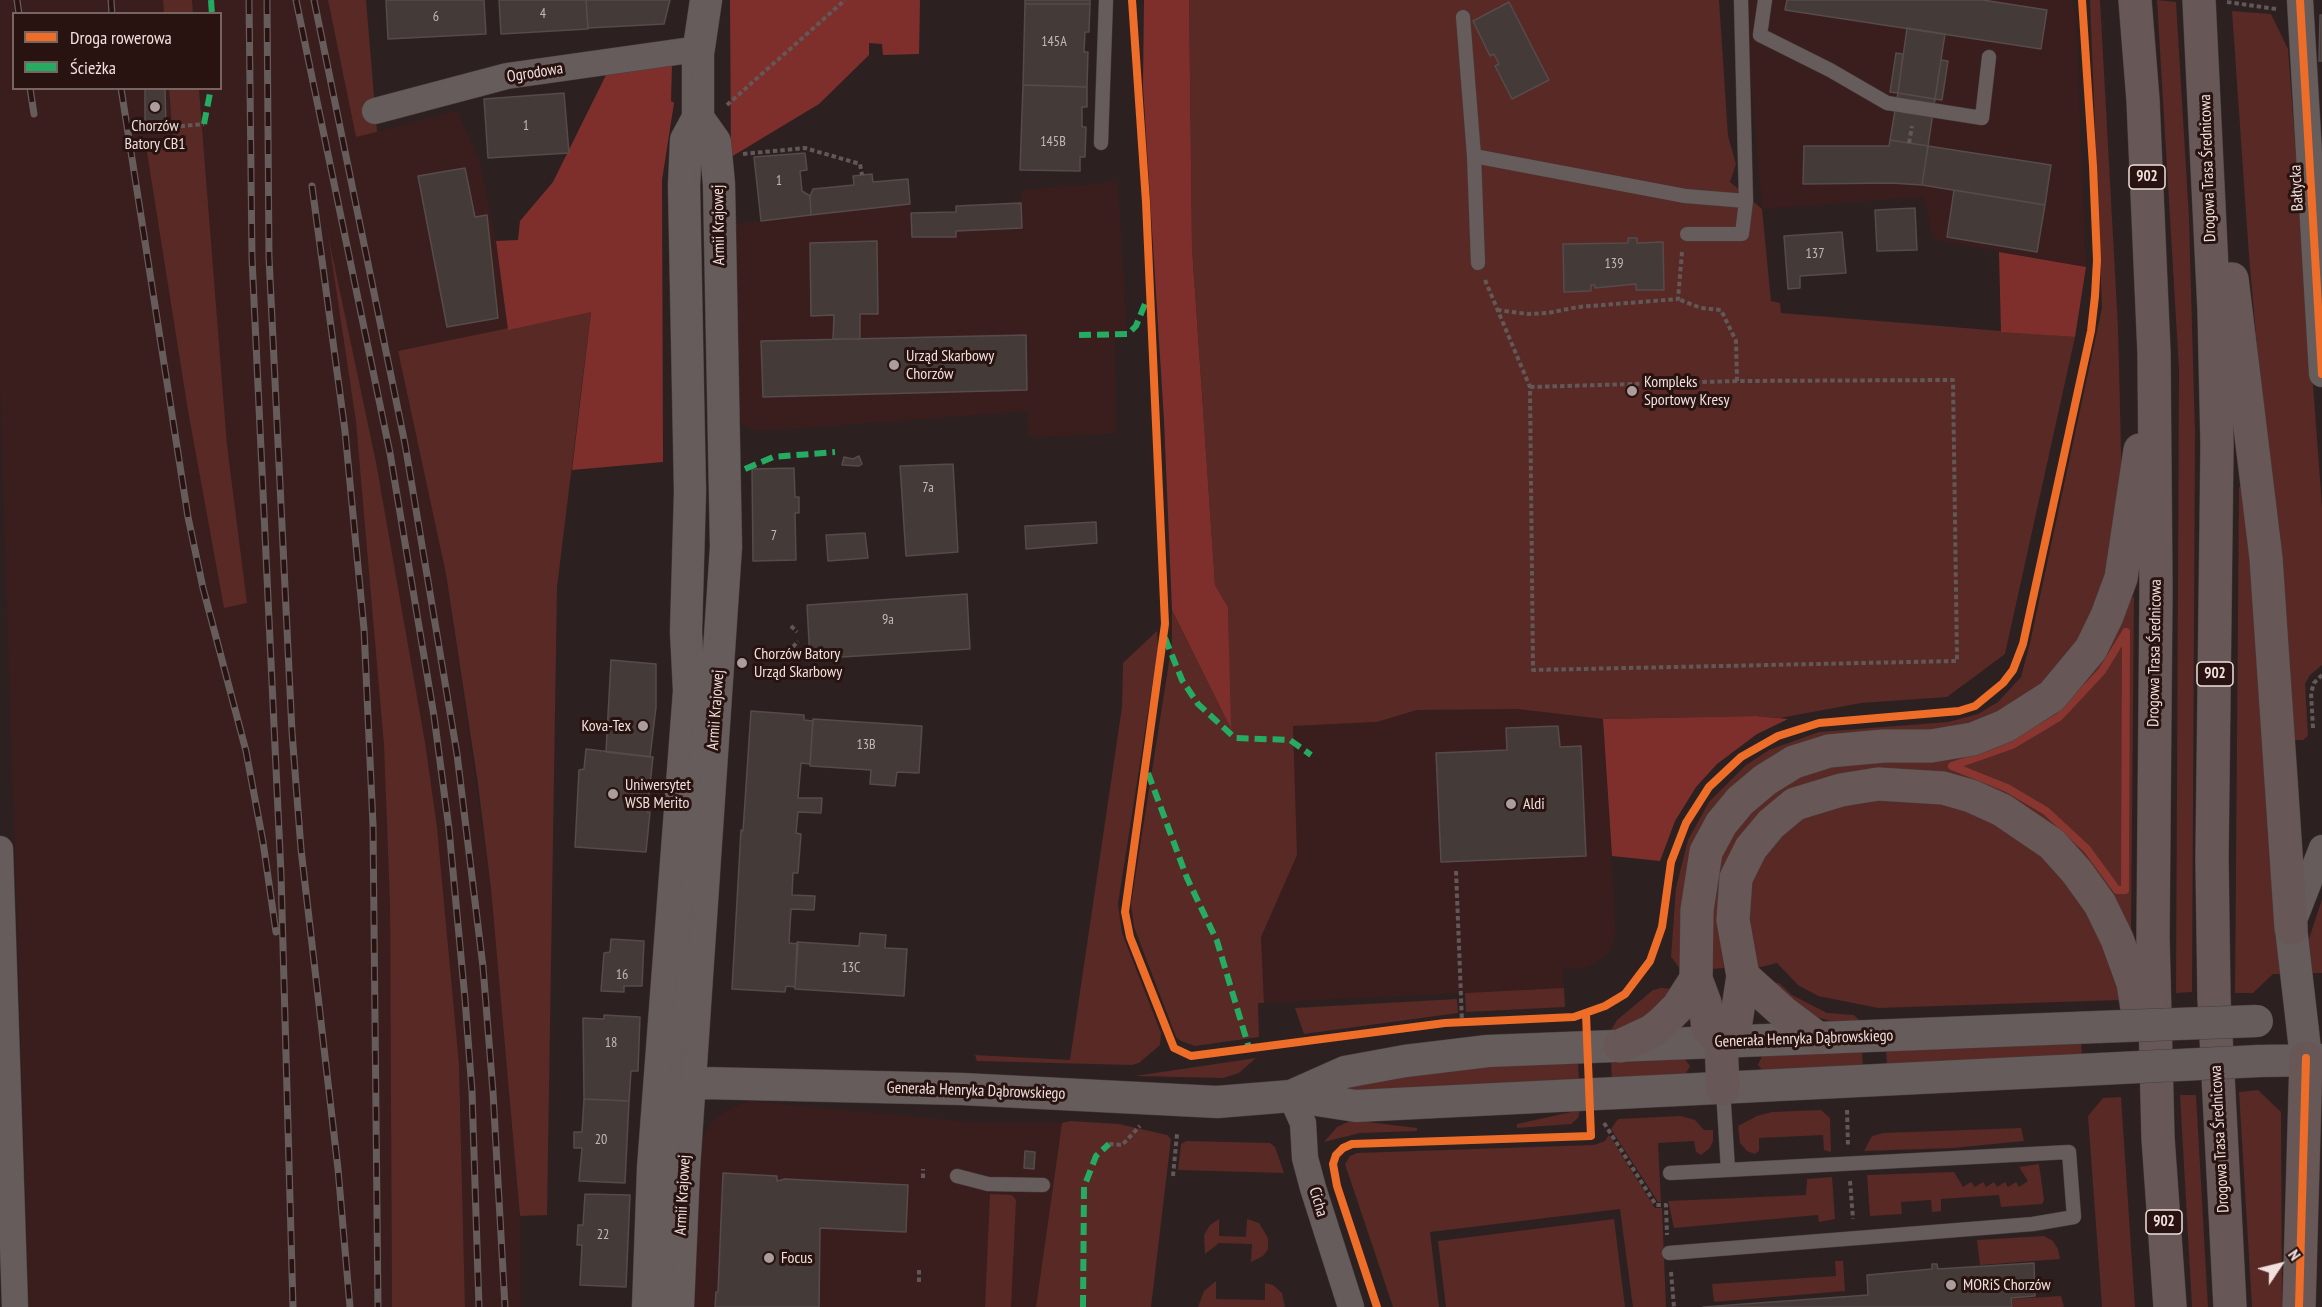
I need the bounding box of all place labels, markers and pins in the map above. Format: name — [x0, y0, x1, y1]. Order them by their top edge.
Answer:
marker: Chorzów Batory CB1 — [148, 100, 162, 114]
place label: Chorzów Batory CB1 — [125, 116, 185, 154]
place label: Urząd Skarbowy Chorzów — [906, 346, 994, 384]
marker: Urząd Skarbowy Chorzów — [887, 358, 901, 372]
place label: Kompleks Sportowy Kresy — [1644, 372, 1729, 410]
marker: Kompleks Sportowy Kresy — [1625, 384, 1639, 398]
place label: Chorzów Batory Urząd Skarbowy — [754, 644, 842, 682]
marker: Chorzów Batory Urząd Skarbowy — [735, 656, 749, 670]
place label: Kova-Tex — [582, 716, 631, 736]
marker: Kova-Tex — [636, 719, 650, 733]
place label: Uniwersytet WSB Merito — [625, 775, 691, 813]
marker: Uniwersytet WSB Merito — [606, 787, 620, 801]
place label: Aldi — [1523, 794, 1545, 814]
marker: Aldi — [1504, 797, 1518, 811]
place label: Focus — [781, 1248, 813, 1268]
marker: Focus — [762, 1251, 776, 1265]
place label: MORiS Chorzów — [1963, 1275, 2051, 1295]
marker: MORiS Chorzów — [1944, 1278, 1958, 1292]

